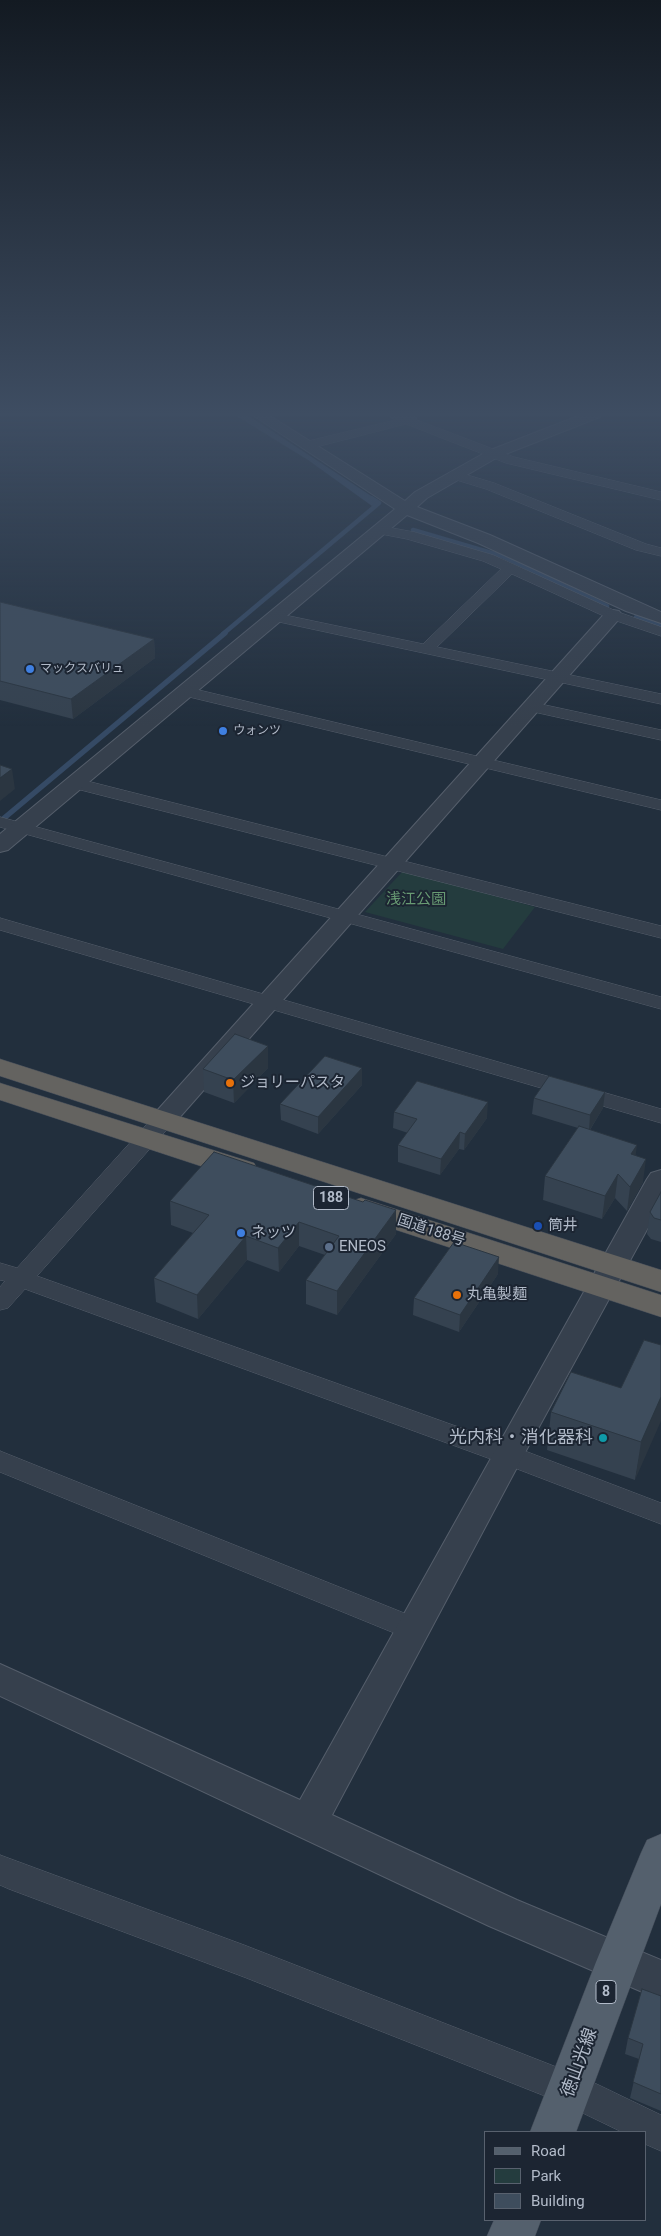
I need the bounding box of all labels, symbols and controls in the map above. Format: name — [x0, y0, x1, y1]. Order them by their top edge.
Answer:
place label: マックスバリュ — [40, 662, 124, 676]
marker: マックスバリュ — [24, 663, 36, 675]
place label: ウォンツ — [233, 724, 281, 738]
marker: ウォンツ — [217, 725, 229, 737]
park label: 浅江公園 — [386, 891, 446, 909]
place label: ジョリーパスタ — [240, 1074, 345, 1092]
marker: ジョリーパスタ — [224, 1077, 236, 1089]
road number: 188 — [314, 1186, 348, 1210]
street label: 国道188号 — [395, 1212, 467, 1250]
place label: 筒井 — [548, 1217, 578, 1235]
marker: 筒井 — [532, 1220, 544, 1232]
place label: ネッツ — [251, 1224, 296, 1242]
marker: ネッツ — [235, 1227, 247, 1239]
place label: ENEOS — [339, 1238, 386, 1256]
marker: ENEOS — [323, 1241, 335, 1253]
place label: 丸亀製麺 — [467, 1286, 527, 1304]
marker: 丸亀製麺 — [451, 1289, 463, 1301]
place label: 光内科・消化器科 — [449, 1427, 593, 1449]
marker: 光内科・消化器科 — [597, 1432, 609, 1444]
road number: 8 — [596, 1980, 616, 2004]
street label: 徳山光線 — [558, 2025, 602, 2101]
legend — [483, 2131, 646, 2221]
text: Road — [531, 2142, 565, 2160]
text: Park — [531, 2167, 561, 2185]
text: Building — [531, 2192, 585, 2210]

